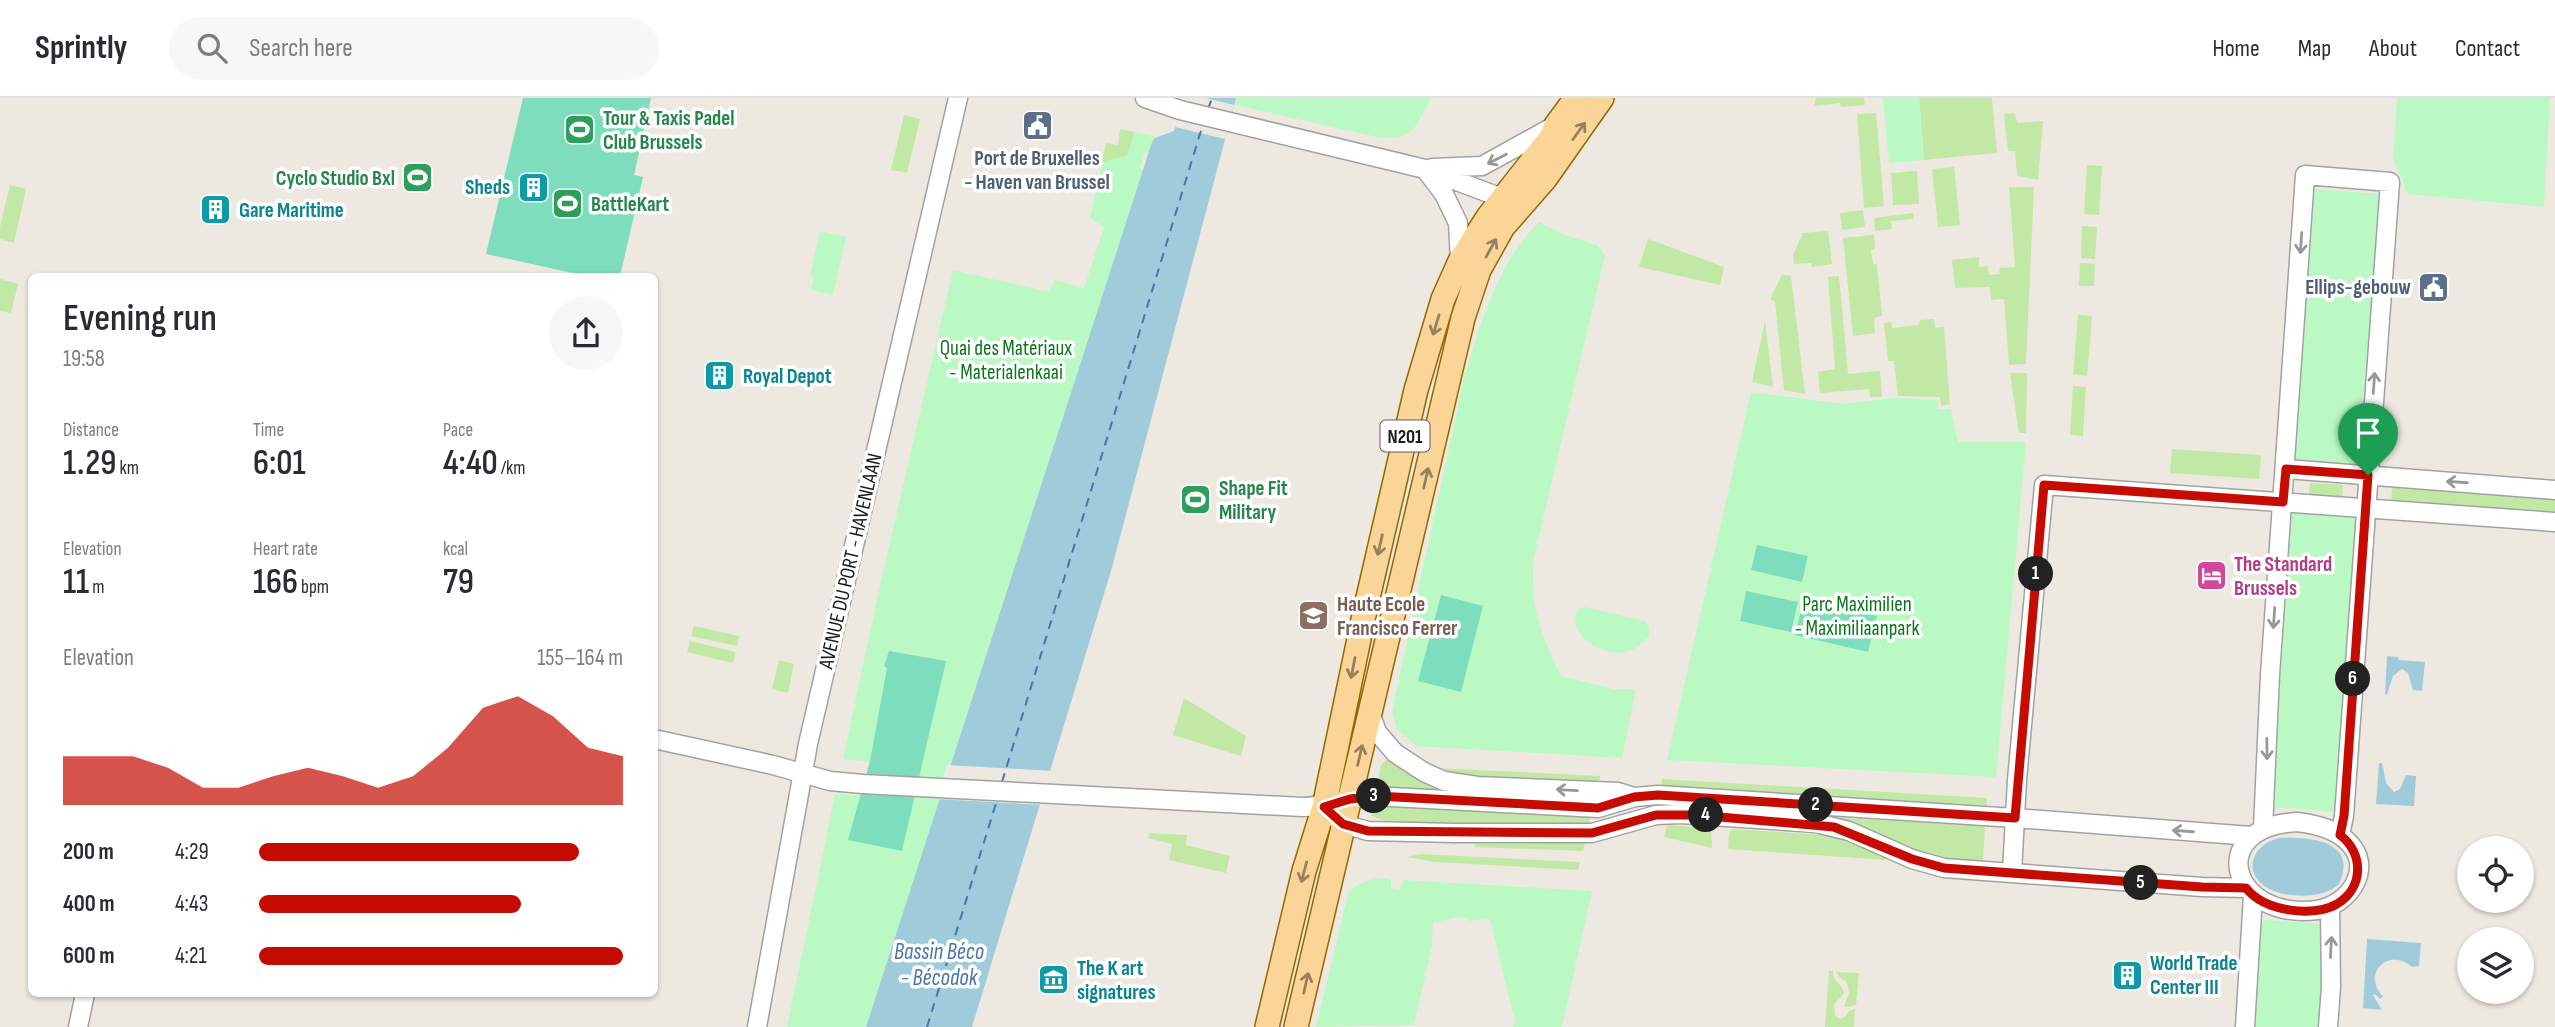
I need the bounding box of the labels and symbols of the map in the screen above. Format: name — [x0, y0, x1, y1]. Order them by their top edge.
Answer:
place label: Tour & Taxis Padel Club Brussels — [603, 106, 734, 155]
public building icon: Port de Bruxelles - Haven van Brussel — [1020, 109, 1054, 143]
sports icon: Tour & Taxis Padel Club Brussels — [563, 113, 597, 147]
one-way arrow — [1572, 122, 1586, 141]
place label: Port de Bruxelles - Haven van Brussel — [964, 146, 1110, 195]
one-way arrow — [1487, 152, 1507, 166]
sports icon: Cyclo Studio Bxl — [401, 161, 435, 195]
place label: Cyclo Studio Bxl — [276, 166, 395, 191]
building icon: Sheds — [516, 170, 550, 204]
place label: Sheds — [465, 175, 510, 200]
sports icon: BattleKart — [551, 187, 585, 221]
place label: BattleKart — [591, 192, 669, 217]
building icon: Gare Maritime — [199, 193, 233, 227]
place label: Gare Maritime — [239, 198, 344, 223]
one-way arrow — [2294, 231, 2307, 254]
one-way arrow — [1485, 238, 1498, 259]
public building icon: Ellips-gebouw — [2417, 270, 2451, 304]
place label: Ellips-gebouw — [2305, 275, 2411, 300]
one-way arrow — [1428, 313, 1441, 335]
park label: Quai des Matériaux - Materialenkaai — [940, 336, 1072, 385]
building icon: Royal Depot — [703, 359, 737, 393]
place label: Royal Depot — [743, 364, 832, 389]
one-way arrow — [2368, 372, 2381, 395]
pin — [2338, 403, 2398, 475]
road number: N201 — [1380, 420, 1430, 452]
street label: AVENUE DU PORT - HAVENLAAN — [813, 451, 887, 672]
one-way arrow — [1420, 467, 1433, 490]
one-way arrow — [2446, 475, 2469, 488]
place label: Shape Fit Military — [1219, 476, 1288, 525]
sports icon: Shape Fit Military — [1179, 483, 1213, 517]
one-way arrow — [1373, 533, 1386, 556]
place label: The Standard Brussels — [2234, 552, 2332, 601]
pin: 1 — [2018, 556, 2054, 592]
hotel icon: The Standard Brussels — [2194, 559, 2228, 593]
place label: Haute Ecole Francisco Ferrer — [1337, 592, 1458, 641]
park label: Parc Maximilien - Maximiliaanpark — [1794, 592, 1920, 641]
school or university icon: Haute Ecole Francisco Ferrer — [1297, 599, 1331, 633]
one-way arrow — [2267, 607, 2280, 629]
one-way arrow — [1346, 656, 1359, 679]
pin: 6 — [2336, 662, 2370, 696]
one-way arrow — [2260, 737, 2274, 760]
one-way arrow — [1354, 744, 1367, 767]
pin: 3 — [1356, 778, 1392, 814]
one-way arrow — [1556, 784, 1579, 797]
pin: 2 — [1798, 788, 1834, 822]
pin: 4 — [1688, 798, 1724, 832]
one-way arrow — [2172, 824, 2195, 837]
one-way arrow — [1297, 860, 1310, 883]
pin: 5 — [2124, 866, 2158, 900]
one-way arrow — [2325, 936, 2338, 958]
water label: Bassin Béco - Bécodok — [894, 938, 985, 992]
place label: World Trade Center III — [2150, 951, 2237, 1000]
place label: The K art signatures — [1077, 956, 1156, 1005]
building icon: World Trade Center III — [2110, 958, 2144, 992]
museum icon: The K art signatures — [1037, 963, 1071, 997]
one-way arrow — [1300, 972, 1313, 995]

